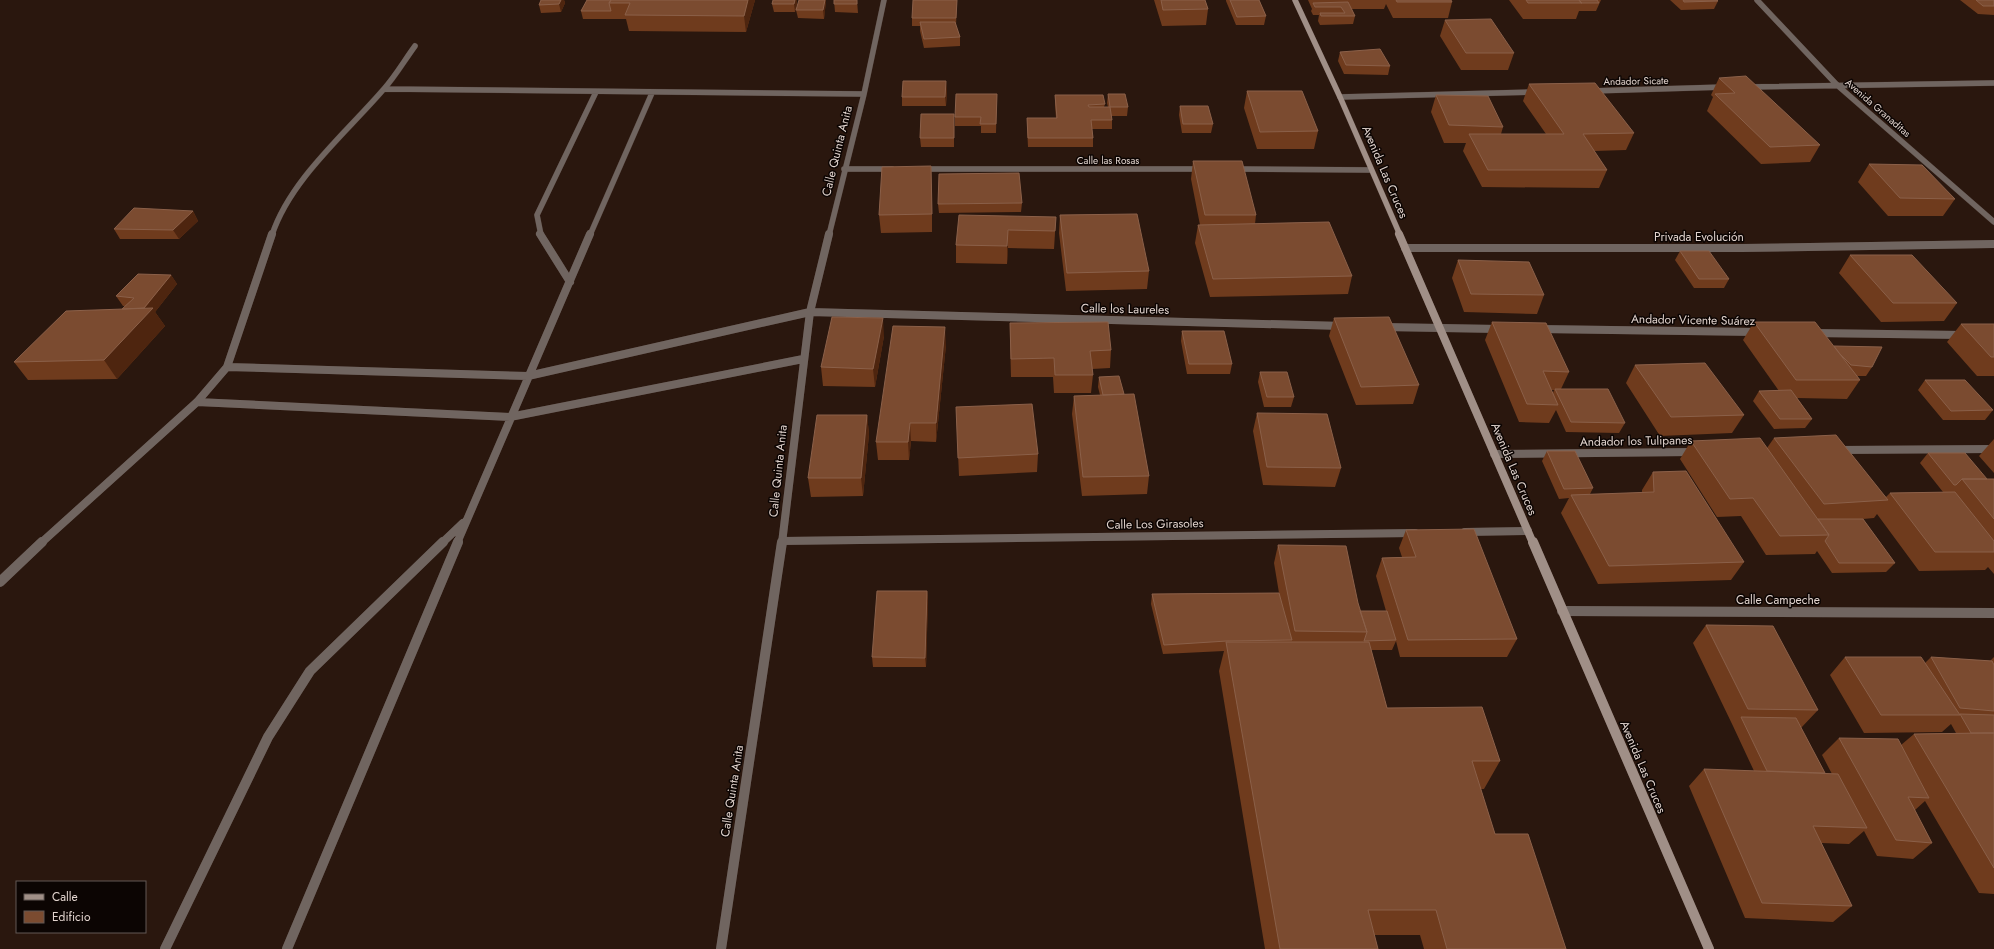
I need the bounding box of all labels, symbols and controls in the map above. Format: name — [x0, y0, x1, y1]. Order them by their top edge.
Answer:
street label: Andador Sicate — [1603, 73, 1669, 89]
street label: Avenida Granaditas — [1842, 75, 1914, 141]
street label: Calle Quinta Anita — [817, 104, 857, 198]
street label: Avenida Las Cruces — [1357, 123, 1413, 221]
street label: Calle las Rosas — [1077, 153, 1139, 168]
street label: Privada Evolución — [1654, 228, 1744, 246]
street label: Calle los Laureles — [1081, 299, 1170, 319]
street label: Andador Vicente Suárez — [1631, 310, 1756, 330]
street label: Avenida Las Cruces — [1486, 420, 1542, 518]
street label: Calle Quinta Anita — [764, 424, 792, 518]
street label: Andador los Tulipanes — [1580, 431, 1693, 451]
street label: Calle Los Girasoles — [1106, 514, 1204, 534]
street label: Calle Campeche — [1736, 591, 1820, 609]
street label: Avenida Las Cruces — [1615, 718, 1671, 816]
street label: Calle Quinta Anita — [716, 744, 748, 838]
legend — [16, 881, 146, 933]
text: Calle — [52, 888, 78, 906]
text: Edificio — [52, 908, 91, 926]

